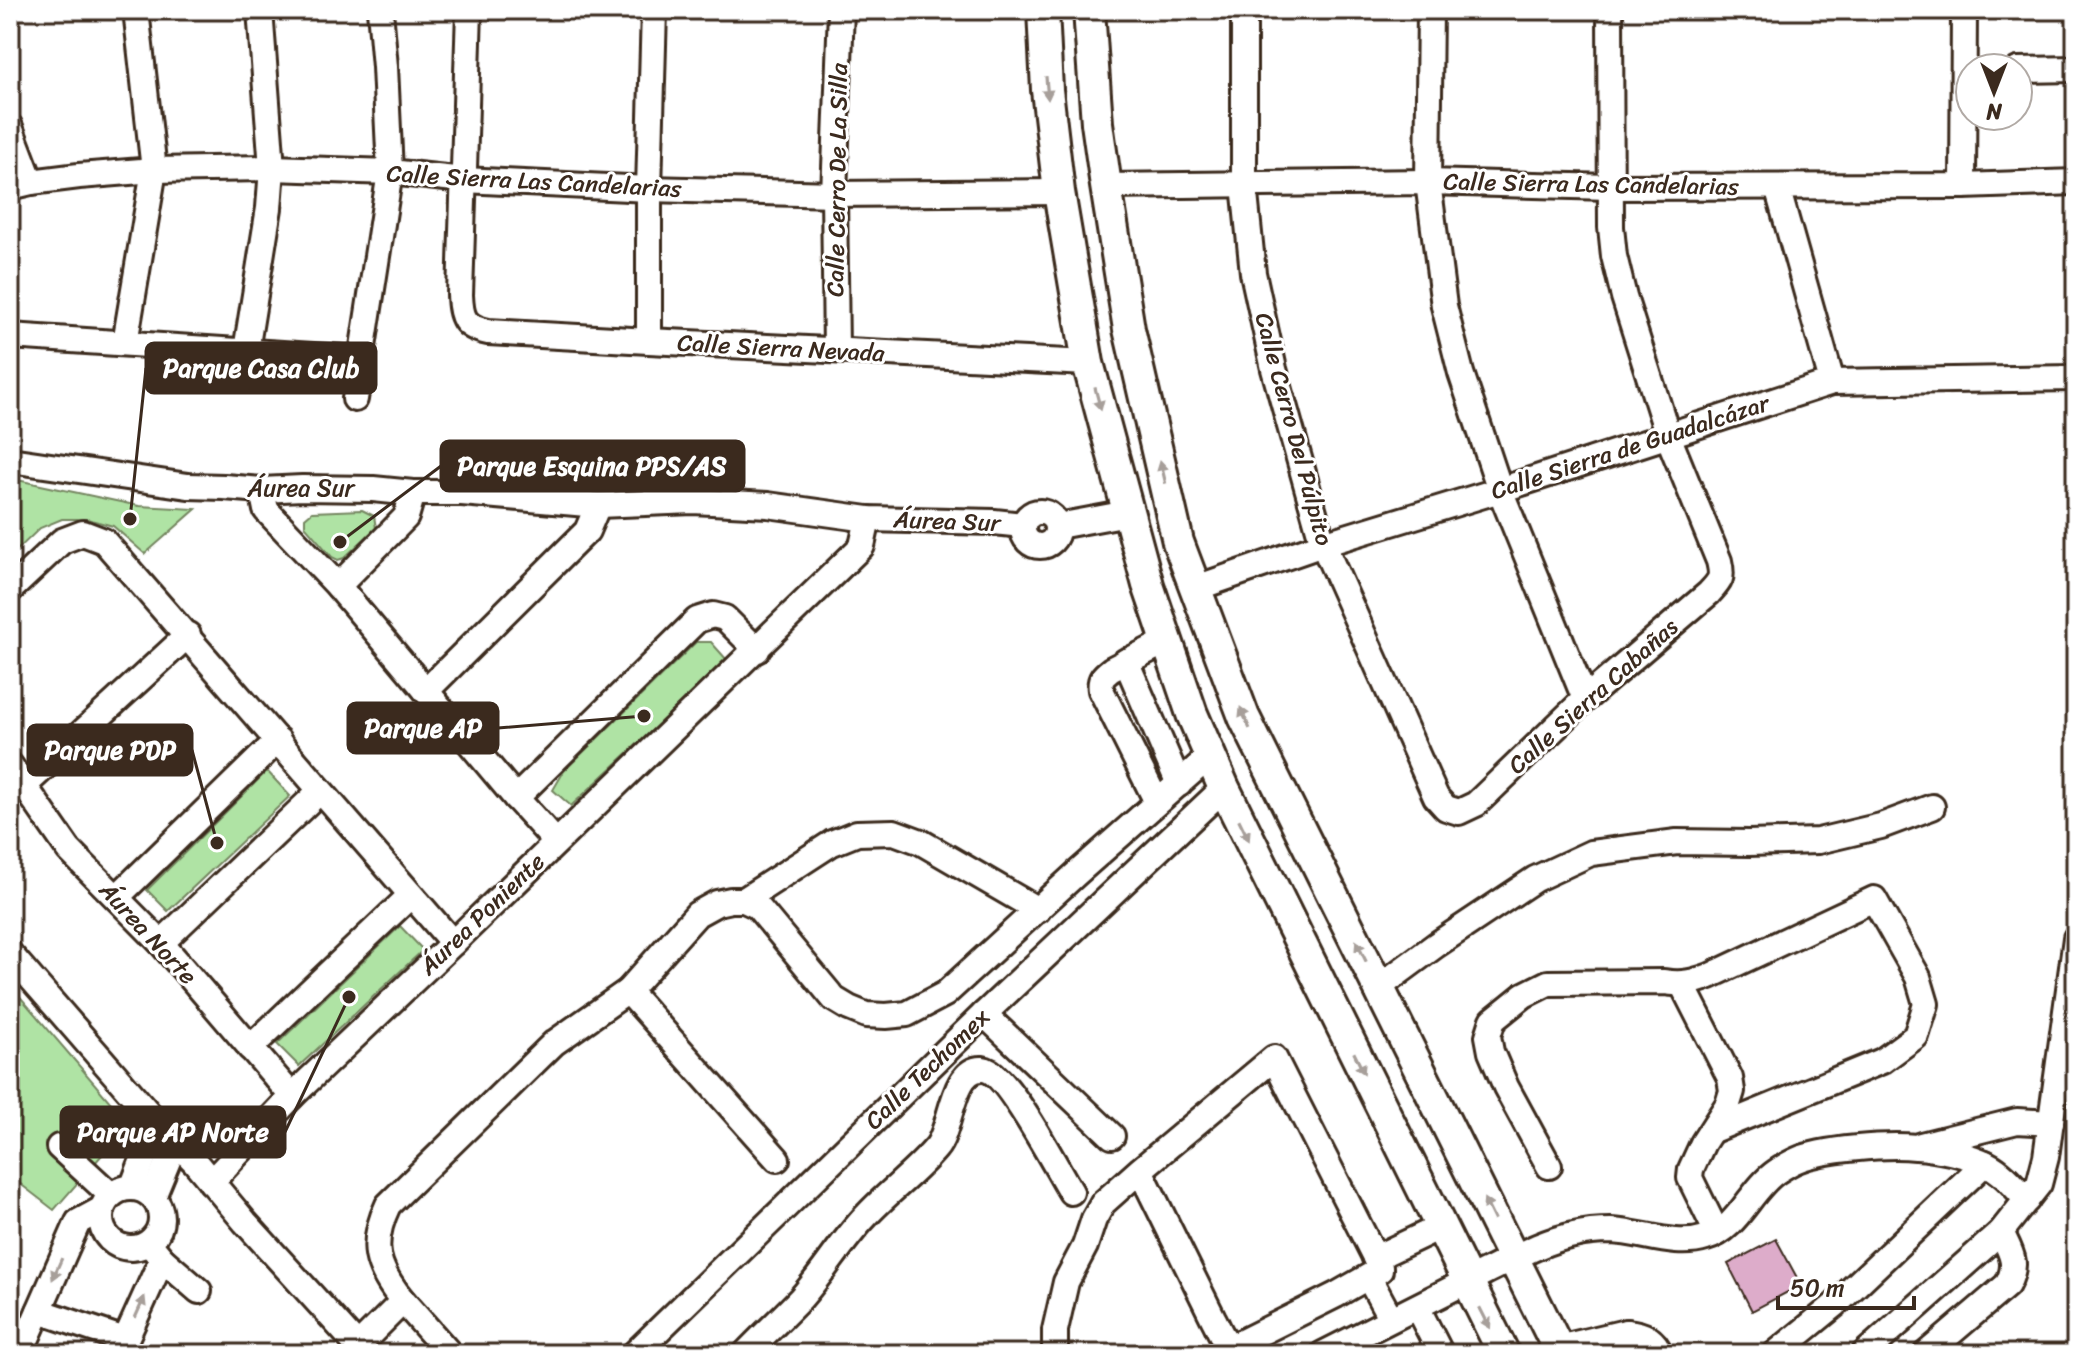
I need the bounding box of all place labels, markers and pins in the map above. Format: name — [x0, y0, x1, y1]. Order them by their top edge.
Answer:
callout: Parque Casa Club — [146, 343, 376, 393]
callout: Parque Esquina PPS/AS — [441, 441, 744, 491]
callout: Parque AP — [348, 703, 498, 753]
callout: Parque PDP — [28, 725, 192, 775]
callout: Parque AP Norte — [61, 1107, 285, 1157]

